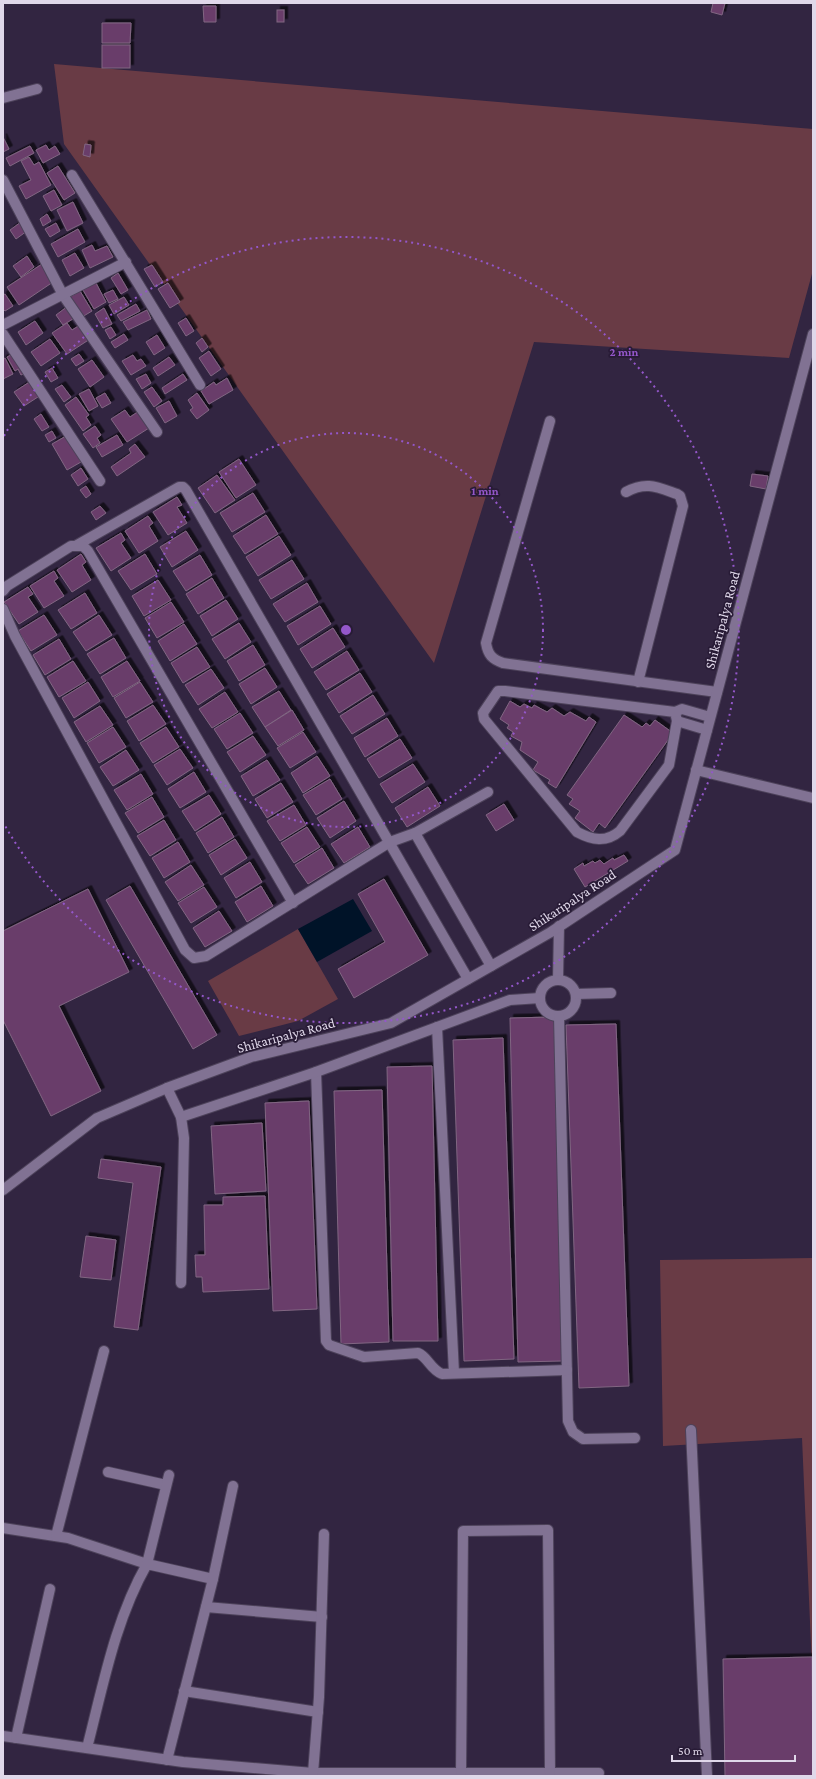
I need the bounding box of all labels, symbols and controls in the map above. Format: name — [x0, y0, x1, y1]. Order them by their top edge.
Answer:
text: 2 min — [610, 345, 639, 359]
text: 1 min — [471, 484, 499, 498]
street label: Shikaripalya Road — [701, 569, 743, 671]
centre of rings — [339, 623, 353, 637]
street label: Shikaripalya Road — [525, 865, 619, 934]
street label: Shikaripalya Road — [235, 1014, 337, 1056]
scale bar — [672, 1737, 795, 1763]
text: 50 m — [678, 1744, 703, 1758]

